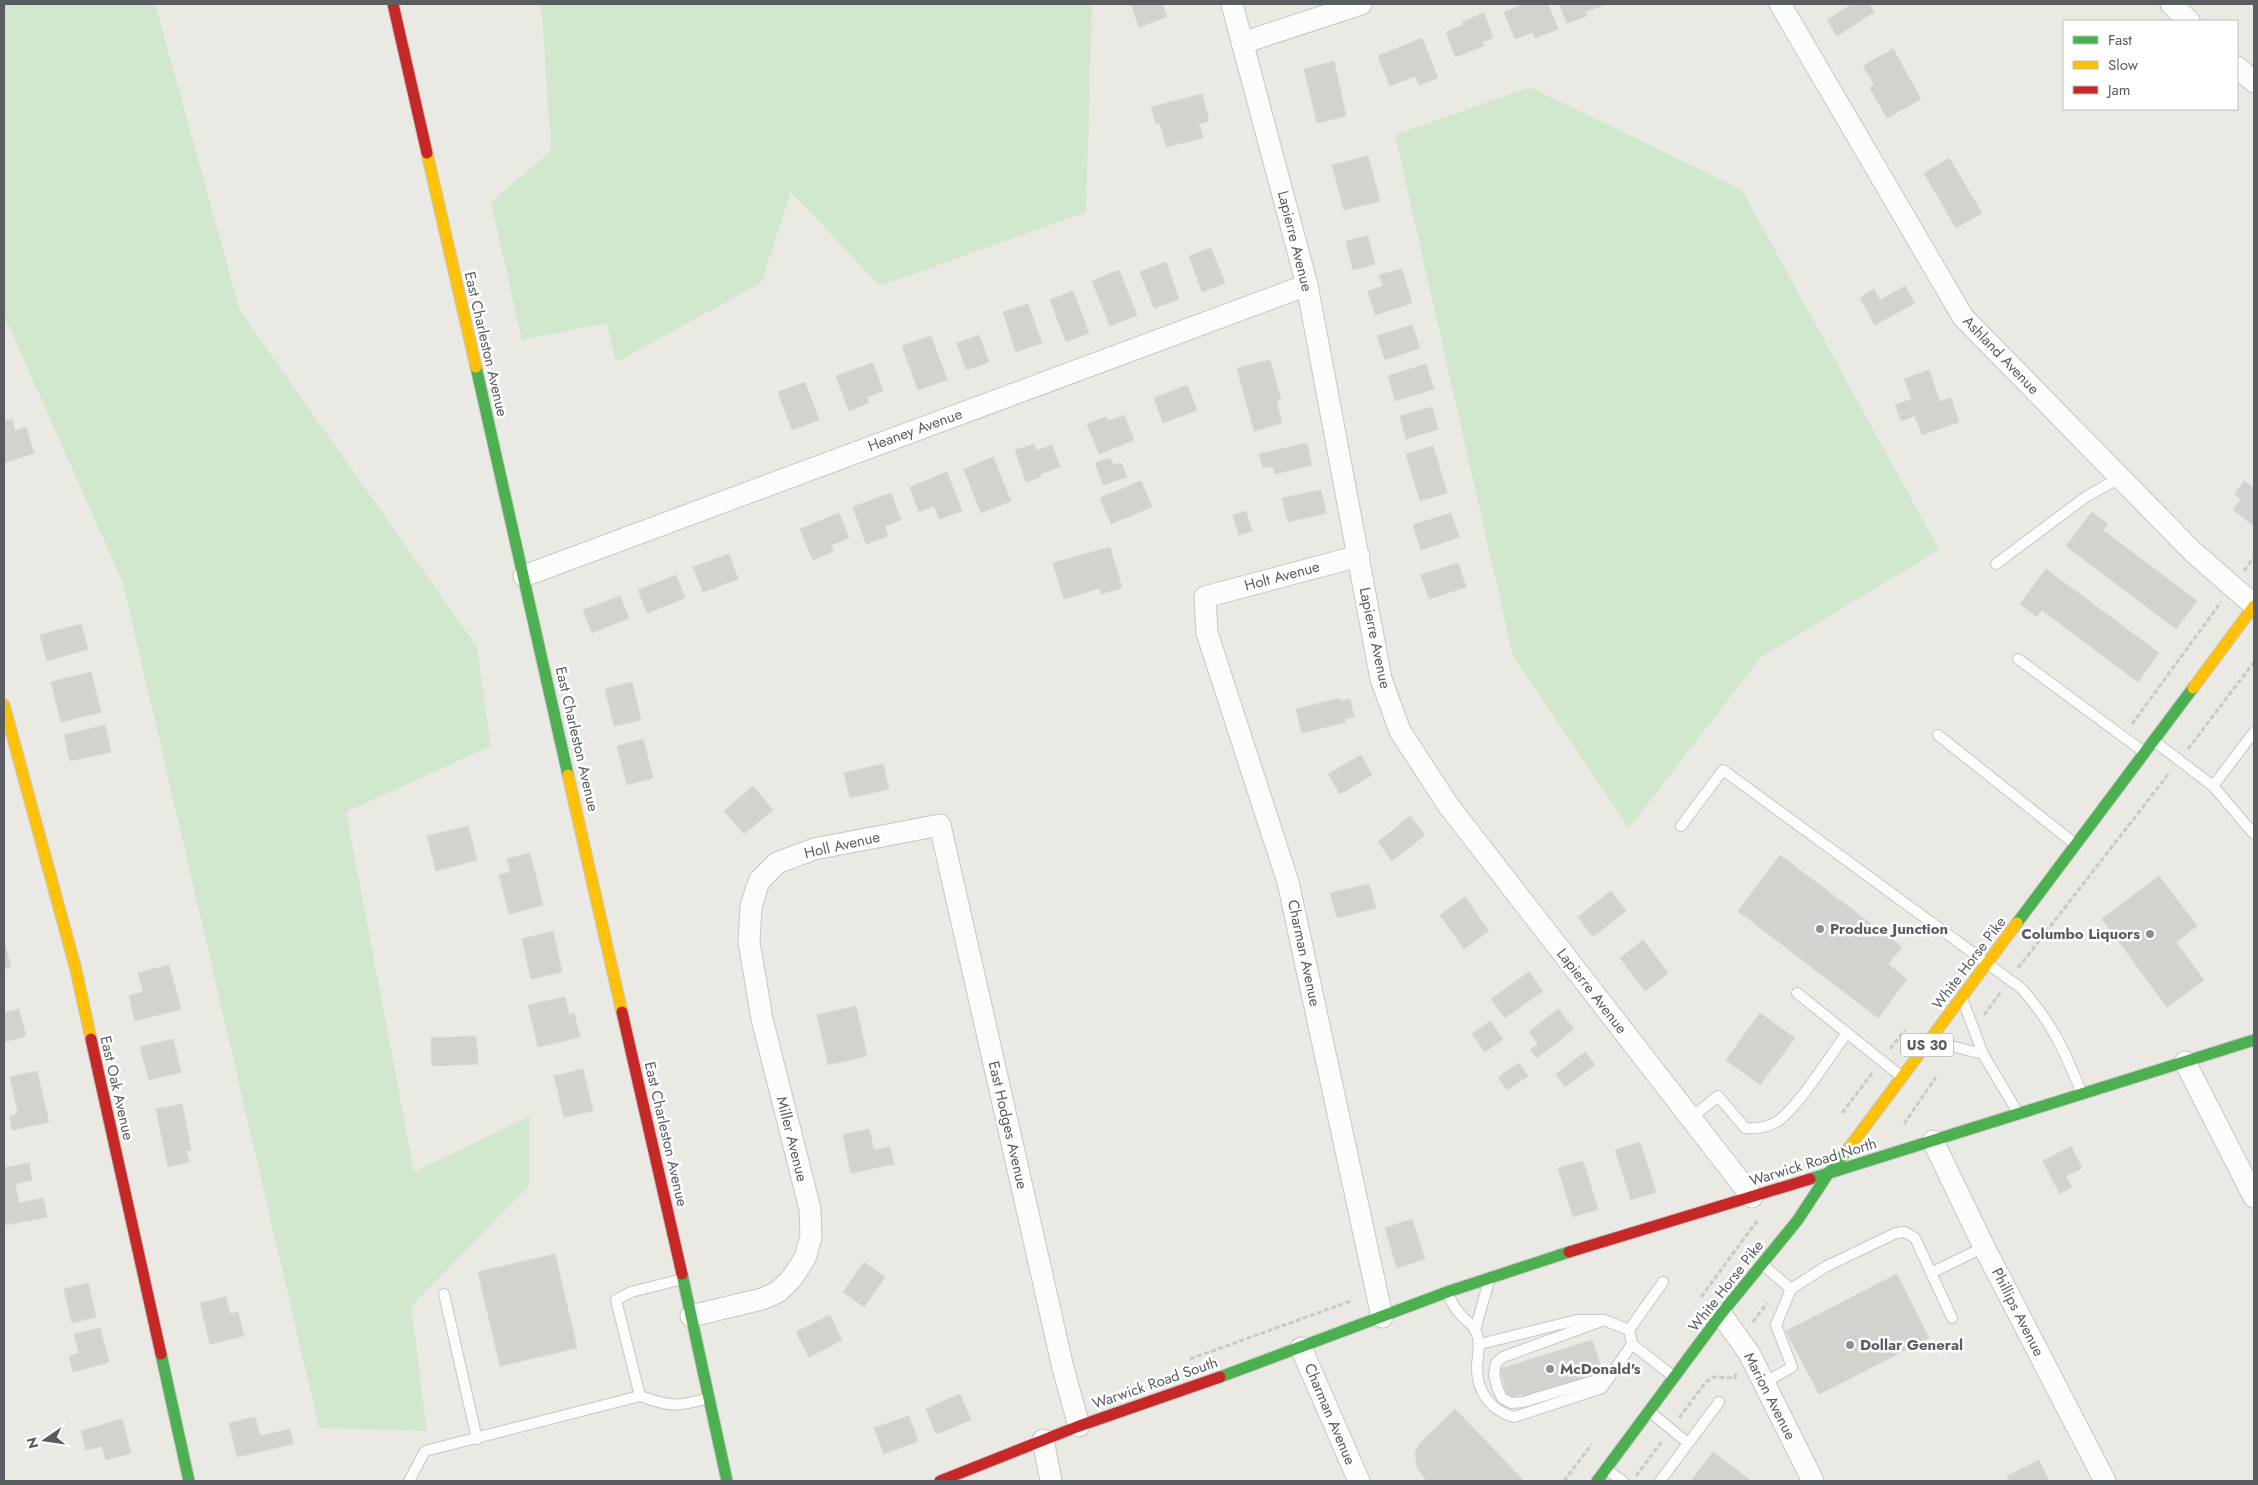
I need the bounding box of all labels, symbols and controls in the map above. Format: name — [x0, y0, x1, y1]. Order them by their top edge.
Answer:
legend — [2063, 20, 2238, 110]
text: Fast — [2108, 29, 2132, 51]
text: Slow — [2108, 54, 2139, 76]
text: Jam — [2106, 79, 2131, 101]
street label: Lapierre Avenue — [1272, 188, 1318, 294]
street label: East Charleston Avenue — [459, 269, 513, 419]
street label: Ashland Avenue — [1958, 311, 2045, 400]
street label: Heaney Avenue — [865, 403, 965, 457]
street label: Holt Avenue — [1242, 555, 1322, 597]
street label: Lapierre Avenue — [1354, 585, 1397, 691]
street label: East Charleston Avenue — [550, 664, 604, 814]
street label: Holl Avenue — [802, 826, 882, 864]
street label: Charman Avenue — [1282, 898, 1326, 1009]
street label: White Horse Pike — [1927, 912, 2011, 1014]
place label: Produce Junction — [1830, 918, 1948, 940]
marker: Produce Junction — [1814, 923, 1826, 935]
place label: Columbo Liquors — [2021, 923, 2140, 945]
marker: Columbo Liquors — [2144, 928, 2156, 940]
street label: Lapierre Avenue — [1552, 944, 1633, 1039]
street label: East Oak Avenue — [94, 1034, 140, 1143]
road number: US 30 — [1901, 1034, 1953, 1056]
street label: East Charleston Avenue — [639, 1059, 693, 1209]
street label: East Hodges Avenue — [983, 1059, 1033, 1191]
street label: Miller Avenue — [771, 1094, 813, 1184]
street label: Warwick Road North — [1747, 1132, 1879, 1192]
street label: White Horse Pike — [1683, 1235, 1769, 1337]
street label: Phillips Avenue — [1986, 1264, 2050, 1360]
place label: Dollar General — [1860, 1334, 1963, 1356]
marker: Dollar General — [1844, 1339, 1856, 1351]
street label: Marion Avenue — [1738, 1348, 1802, 1444]
street label: Warwick Road South — [1089, 1351, 1221, 1415]
place label: McDonald's — [1560, 1358, 1641, 1380]
street label: Charman Avenue — [1299, 1360, 1361, 1468]
marker: McDonald's — [1544, 1363, 1556, 1375]
north arrow — [20, 1415, 70, 1465]
text: N — [21, 1435, 43, 1451]

